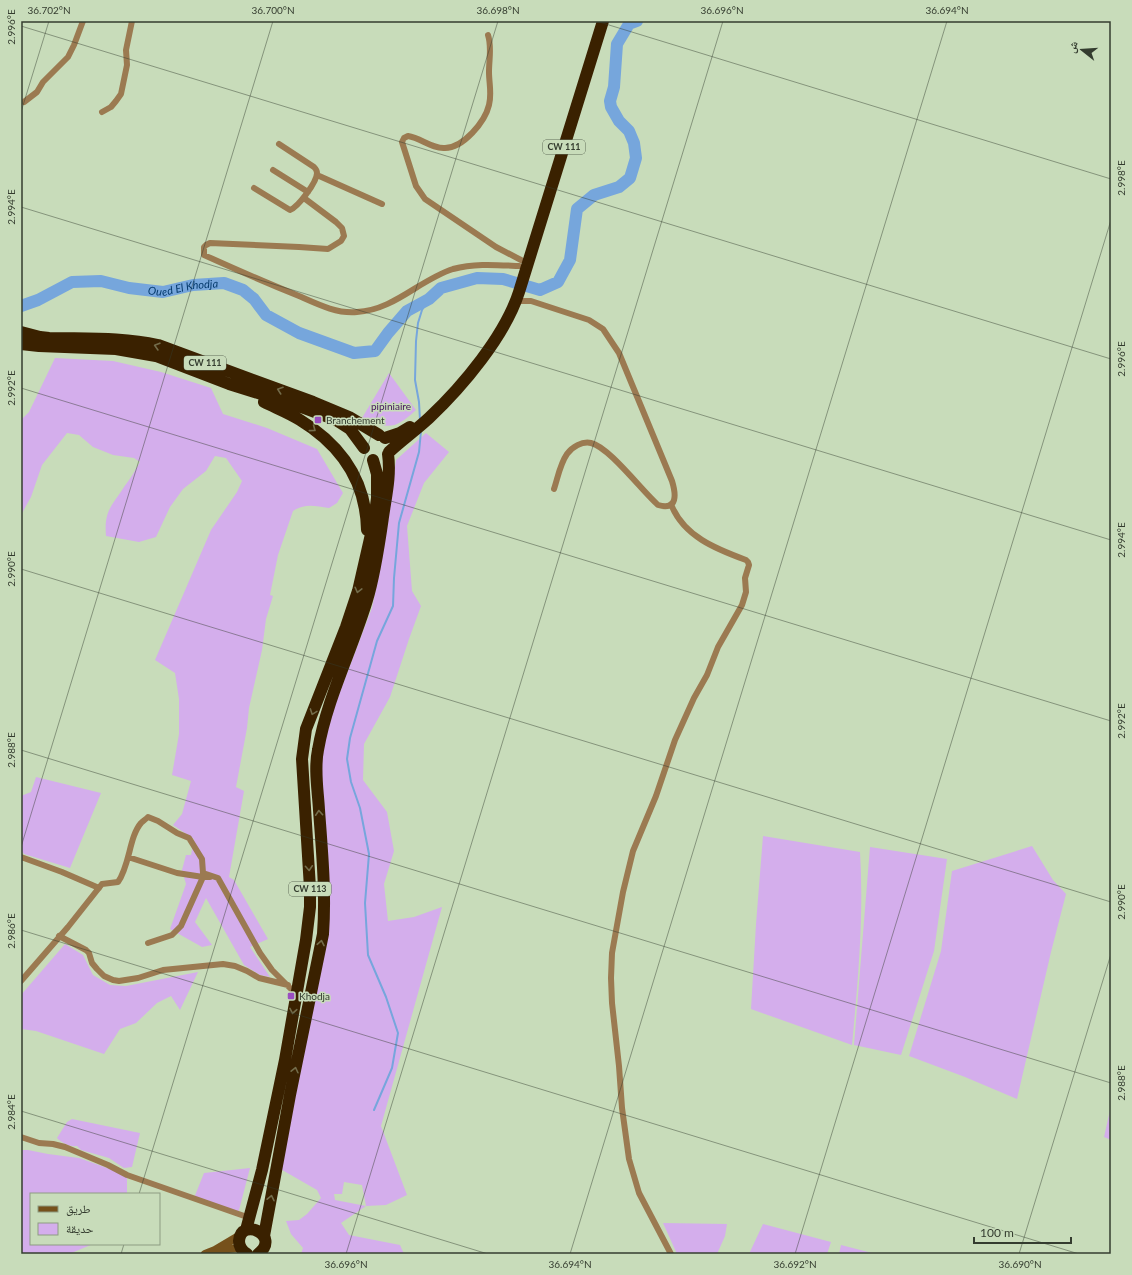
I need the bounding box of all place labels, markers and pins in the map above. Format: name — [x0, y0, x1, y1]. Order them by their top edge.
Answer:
place label: Branchement — [326, 414, 385, 426]
marker: Branchement — [313, 415, 323, 425]
place label: Khodja — [299, 990, 330, 1002]
marker: Khodja — [286, 991, 296, 1001]

